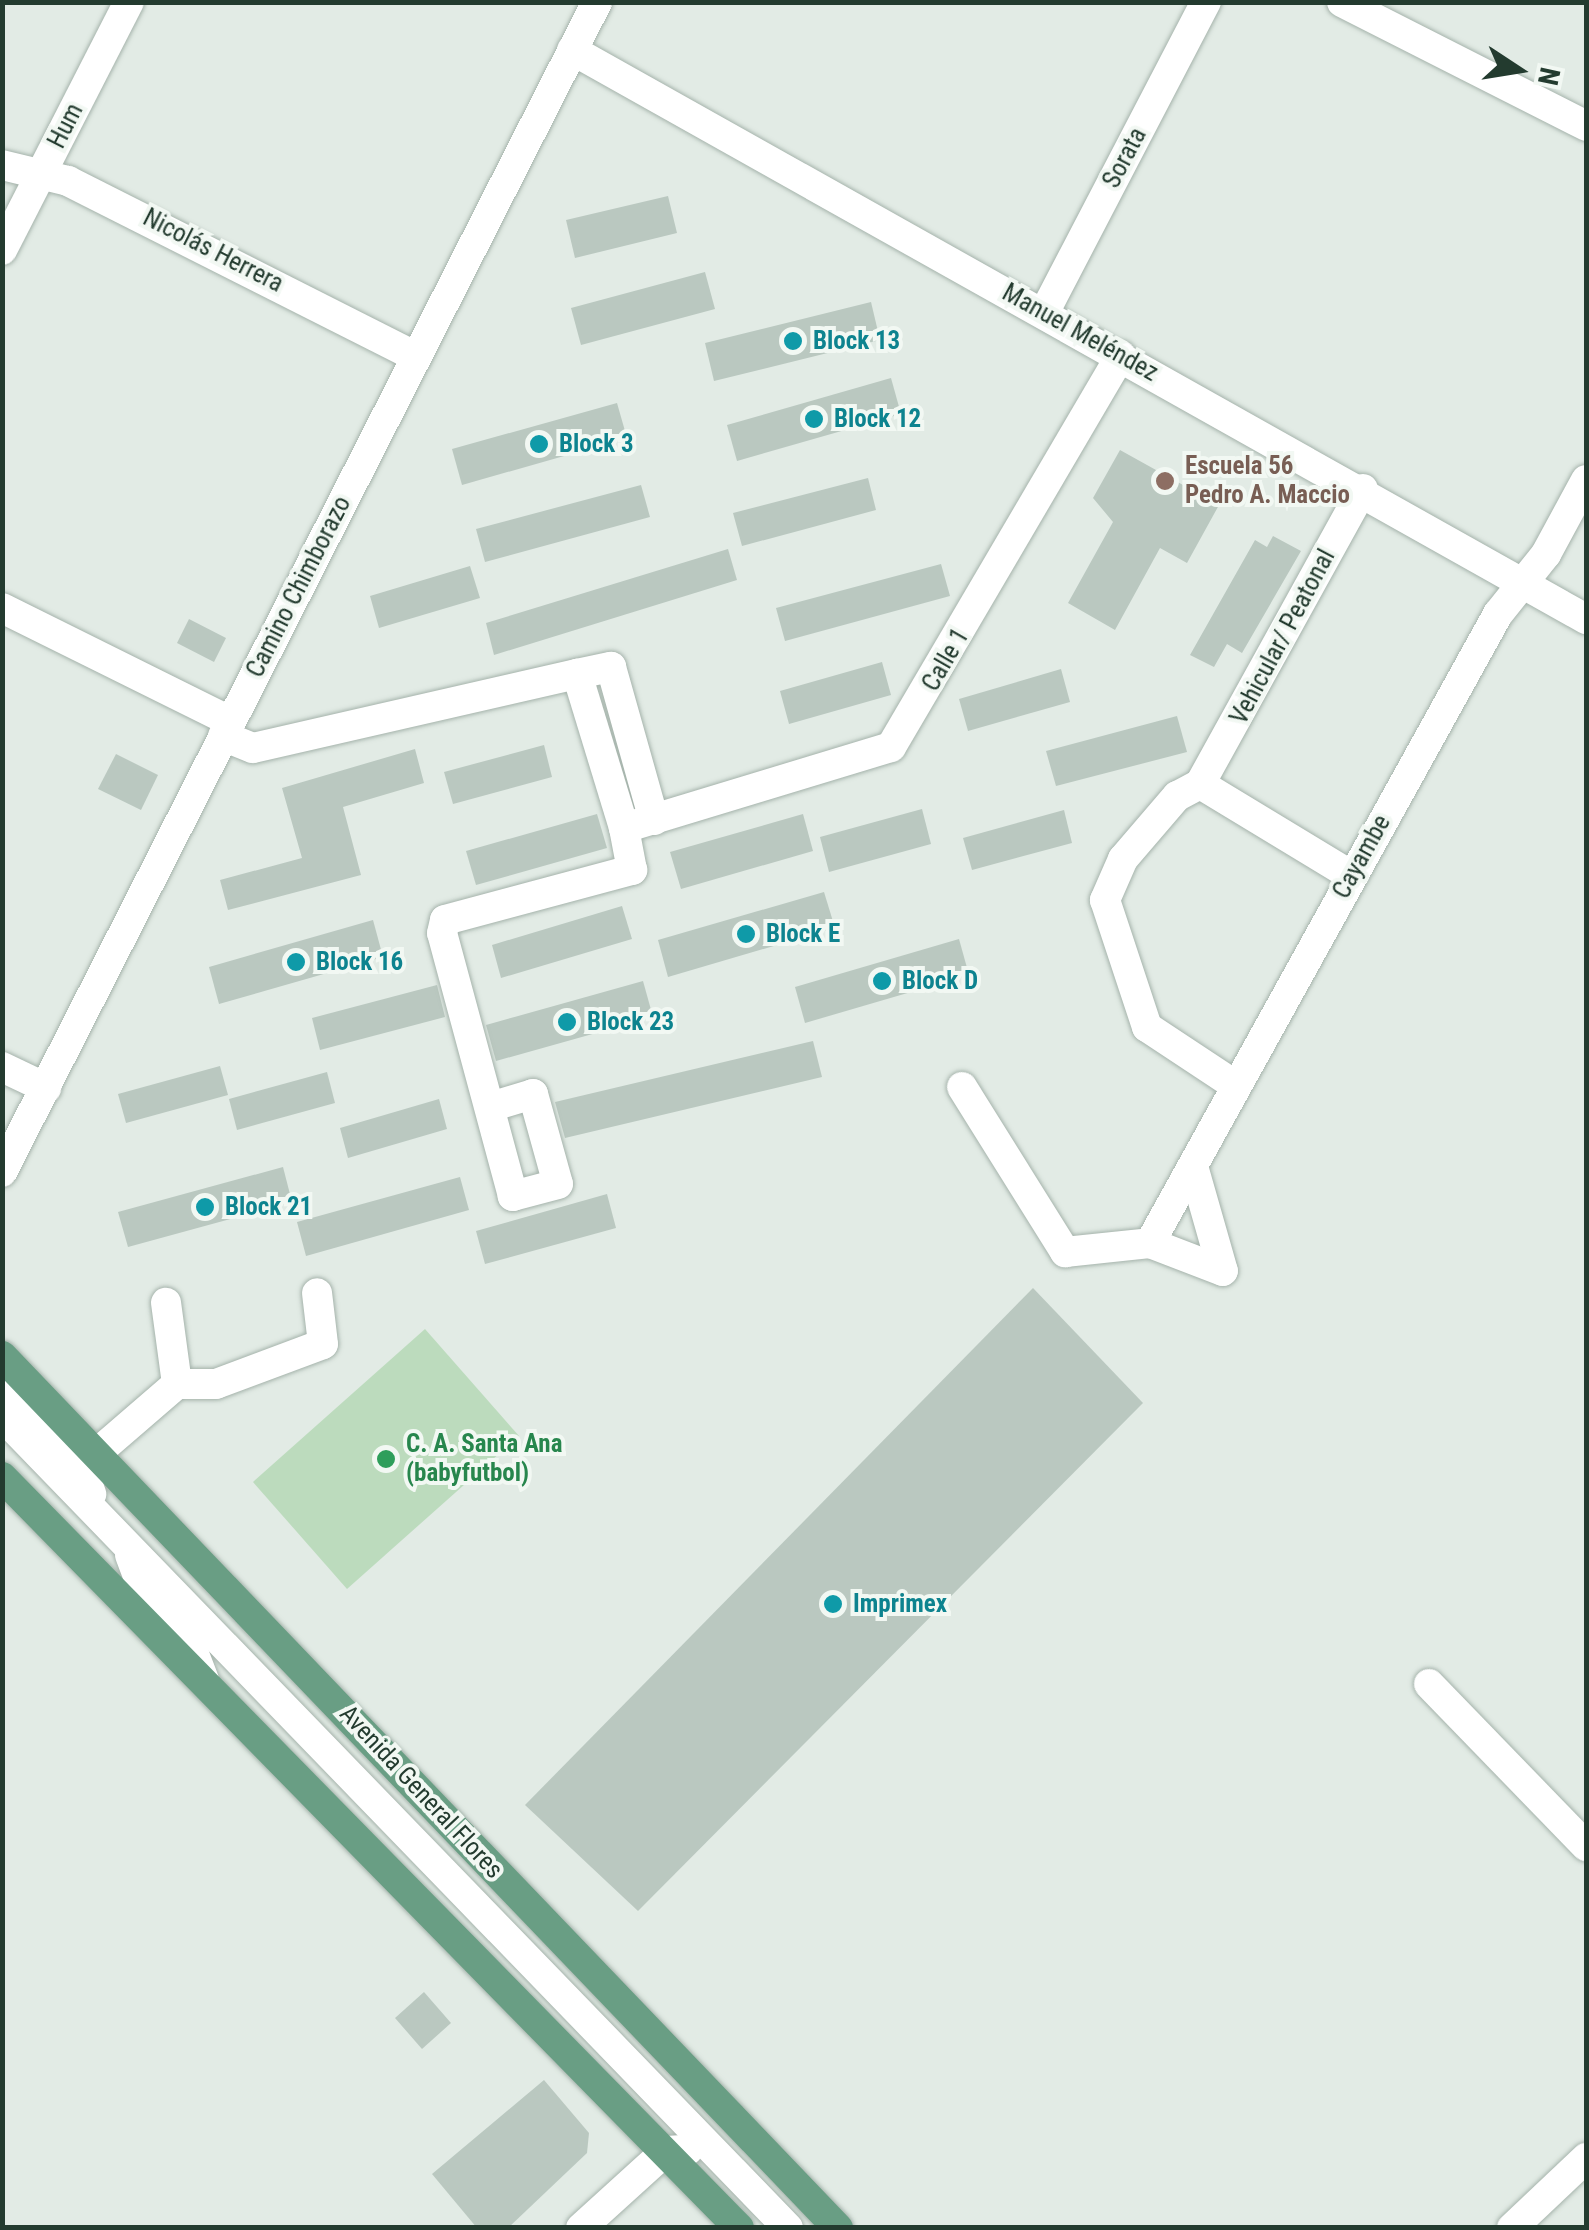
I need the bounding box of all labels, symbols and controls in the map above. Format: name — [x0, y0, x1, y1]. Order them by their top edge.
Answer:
north arrow — [1469, 20, 1569, 120]
text: N — [1531, 65, 1567, 88]
street label: Hum — [42, 99, 90, 153]
street label: Sorata — [1097, 123, 1153, 193]
street label: Nicolás Herrera — [138, 203, 288, 299]
street label: Manuel Meléndez — [997, 278, 1163, 388]
place label: Block 13 — [813, 326, 900, 356]
marker: Block 13 — [782, 330, 804, 352]
place label: Block 12 — [834, 404, 921, 434]
marker: Block 12 — [803, 408, 825, 430]
place label: Block 3 — [559, 429, 634, 459]
marker: Block 3 — [528, 433, 550, 455]
place label: Escuela 56 Pedro A. Maccio — [1185, 452, 1350, 511]
marker: Escuela 56 Pedro A. Maccio — [1154, 470, 1176, 492]
street label: Camino Chimborazo — [240, 491, 358, 683]
street label: Vehicular/ Peatonal — [1224, 544, 1342, 730]
street label: Calle 1 — [916, 623, 976, 697]
street label: Cayambe — [1327, 810, 1397, 904]
place label: Block E — [766, 919, 840, 949]
marker: Block E — [735, 923, 757, 945]
place label: Block 16 — [316, 947, 403, 977]
marker: Block 16 — [285, 951, 307, 973]
place label: Block D — [902, 966, 978, 996]
marker: Block D — [871, 970, 893, 992]
place label: Block 23 — [587, 1007, 674, 1037]
marker: Block 23 — [556, 1011, 578, 1033]
place label: Block 21 — [225, 1192, 312, 1222]
marker: Block 21 — [194, 1196, 216, 1218]
place label: C. A. Santa Ana (babyfutbol) — [406, 1430, 562, 1489]
marker: C. A. Santa Ana (babyfutbol) — [375, 1448, 397, 1470]
place label: Imprimex — [853, 1589, 947, 1619]
marker: Imprimex — [822, 1593, 844, 1615]
street label: Avenida General Flores — [333, 1699, 509, 1885]

